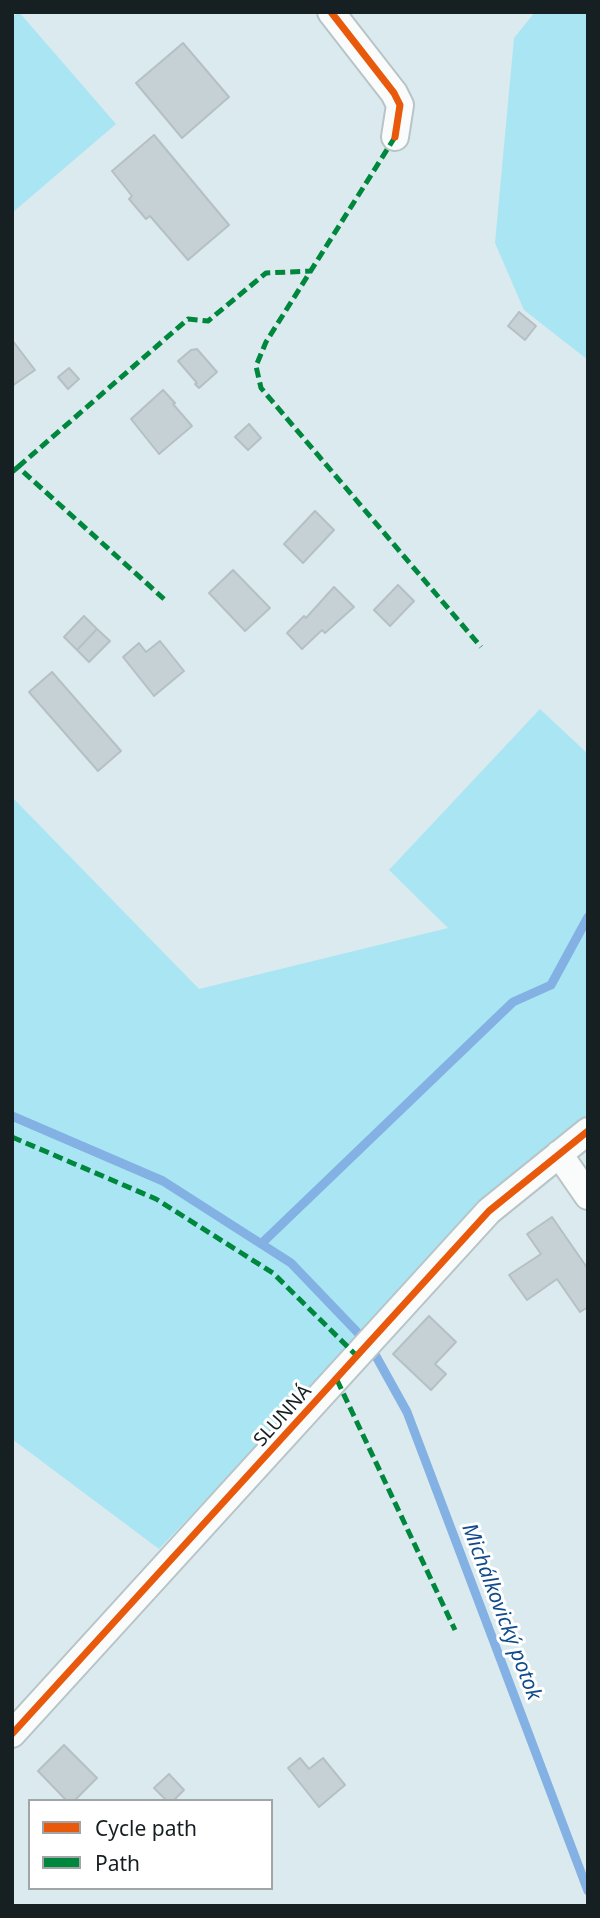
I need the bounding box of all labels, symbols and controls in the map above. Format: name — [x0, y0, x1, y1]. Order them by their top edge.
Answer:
street label: SLUNNÁ — [249, 1380, 317, 1452]
water label: Michálkovický potok — [456, 1520, 546, 1704]
legend — [28, 1799, 273, 1890]
text: Cycle path — [95, 1814, 197, 1842]
text: Path — [95, 1849, 140, 1877]

